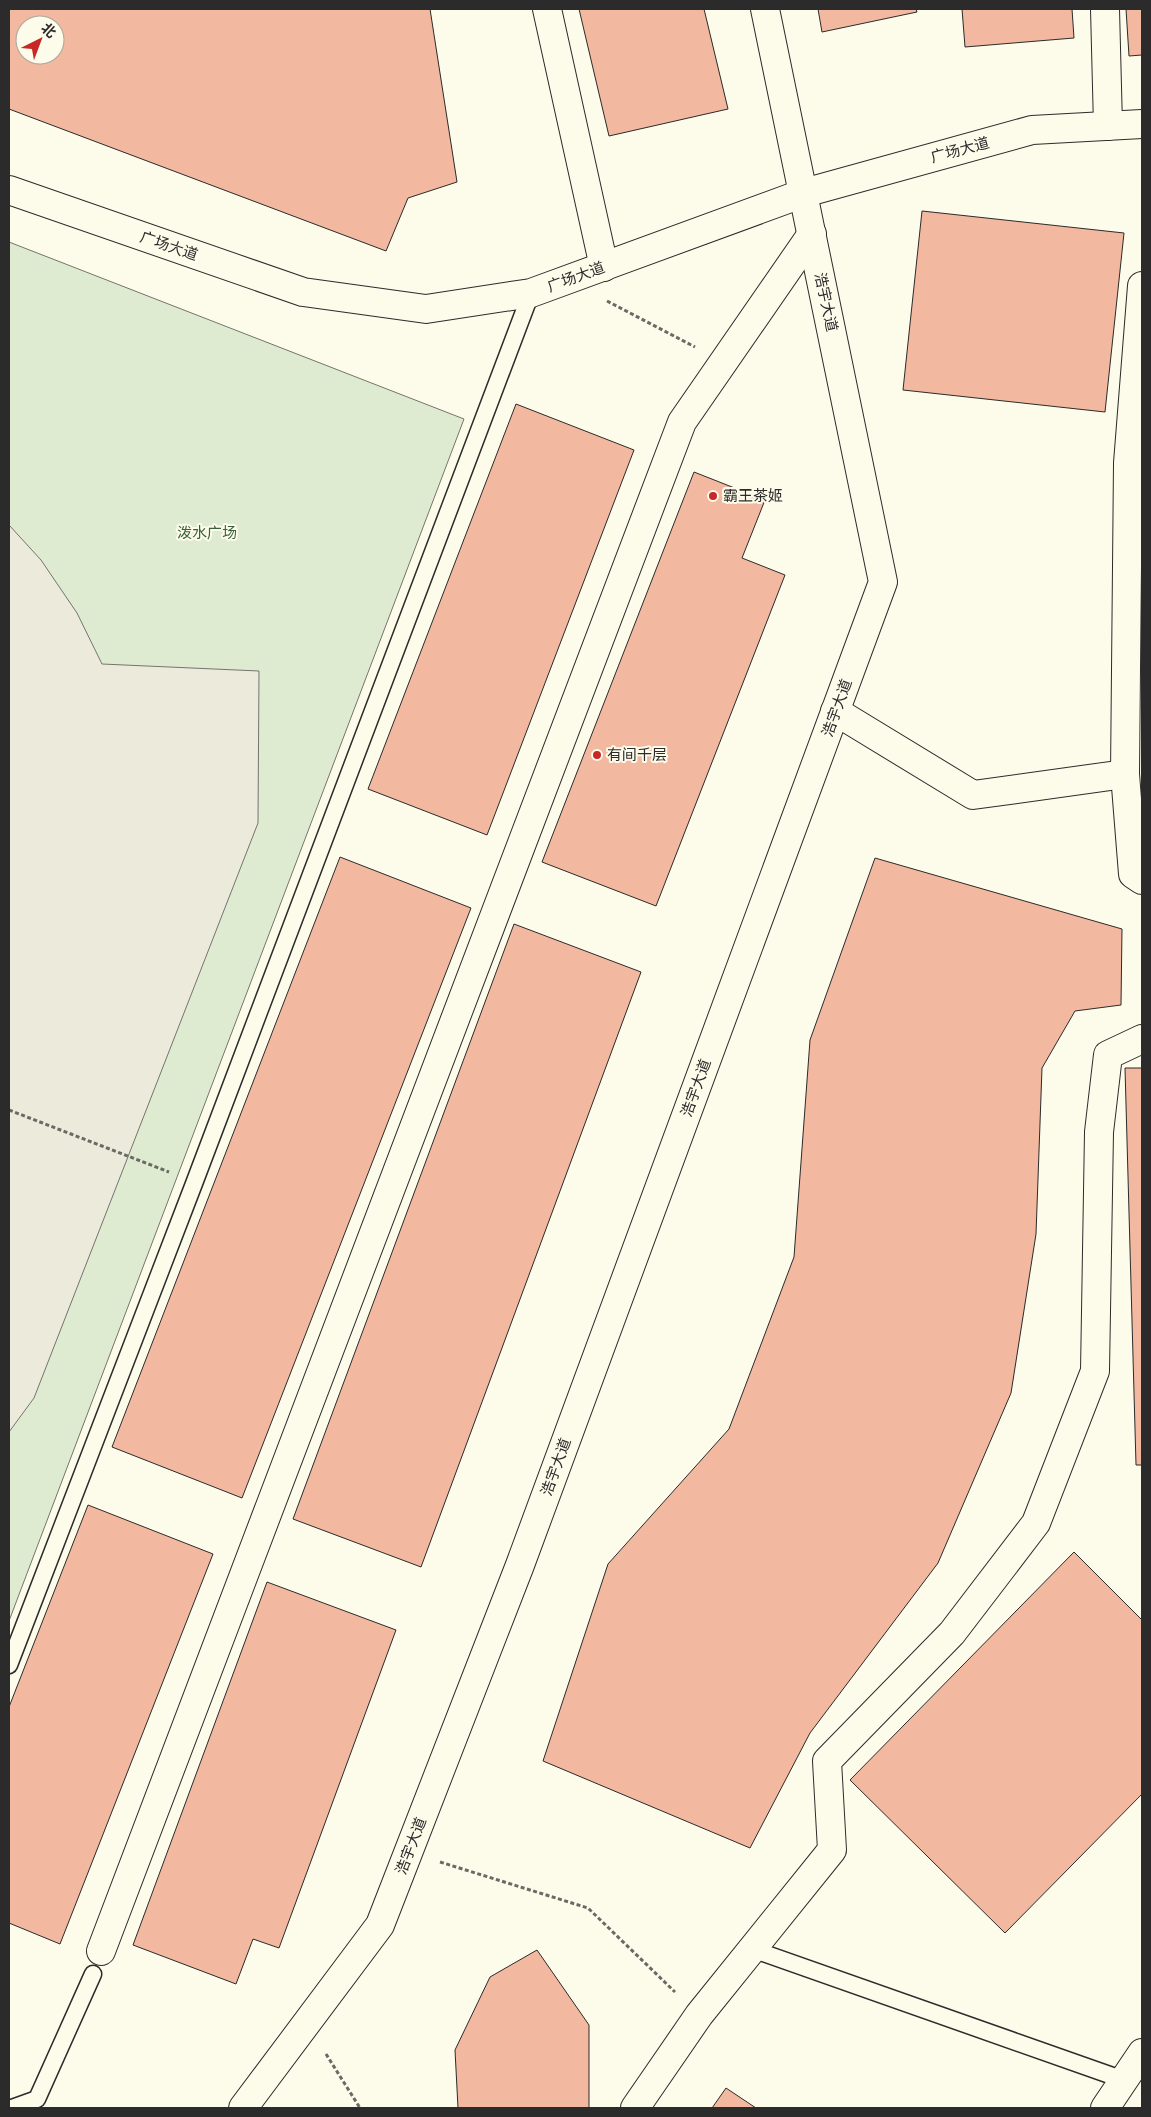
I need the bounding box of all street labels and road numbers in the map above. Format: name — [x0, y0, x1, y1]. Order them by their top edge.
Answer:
street label: 广场大道 — [928, 133, 991, 165]
street label: 广场大道 — [138, 227, 201, 263]
street label: 广场大道 — [544, 257, 607, 295]
street label: 浩宇大道 — [812, 271, 842, 333]
street label: 浩宇大道 — [817, 676, 855, 739]
street label: 浩宇大道 — [676, 1056, 714, 1119]
street label: 浩宇大道 — [536, 1435, 574, 1498]
street label: 浩宇大道 — [391, 1814, 429, 1877]

